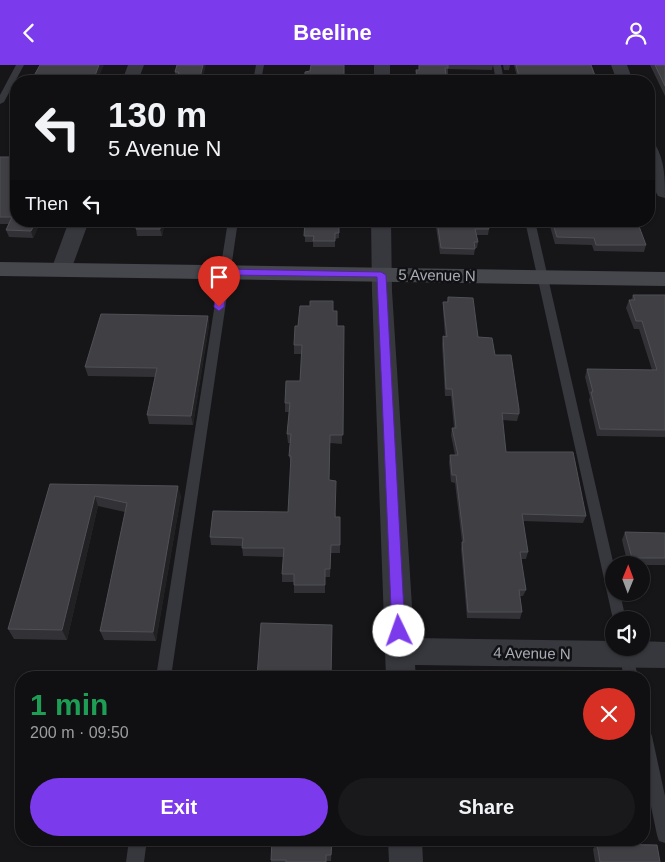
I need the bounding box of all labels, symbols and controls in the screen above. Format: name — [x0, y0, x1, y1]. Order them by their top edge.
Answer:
icon: back — [15, 19, 43, 47]
icon: person — [622, 19, 650, 47]
text: Beeline — [293, 20, 372, 45]
icon: left — [25, 95, 90, 160]
text: 130 m — [108, 95, 207, 134]
text: 5 Avenue N — [108, 136, 221, 161]
icon: left — [78, 190, 106, 218]
text: Then — [25, 193, 68, 214]
pin — [198, 256, 240, 307]
icon: arrive — [205, 263, 233, 291]
street label: 5 Avenue N — [398, 266, 476, 284]
north arrow — [605, 556, 650, 601]
map controls — [605, 556, 650, 656]
position arrow — [372, 604, 424, 656]
button: sound — [605, 611, 650, 656]
street label: 4 Avenue N — [493, 644, 571, 662]
text: 1 min — [30, 688, 108, 721]
button: close — [583, 688, 635, 740]
text: 200 m · 09:50 — [30, 724, 129, 741]
button: Exit — [30, 778, 328, 836]
button: Share — [338, 778, 635, 836]

